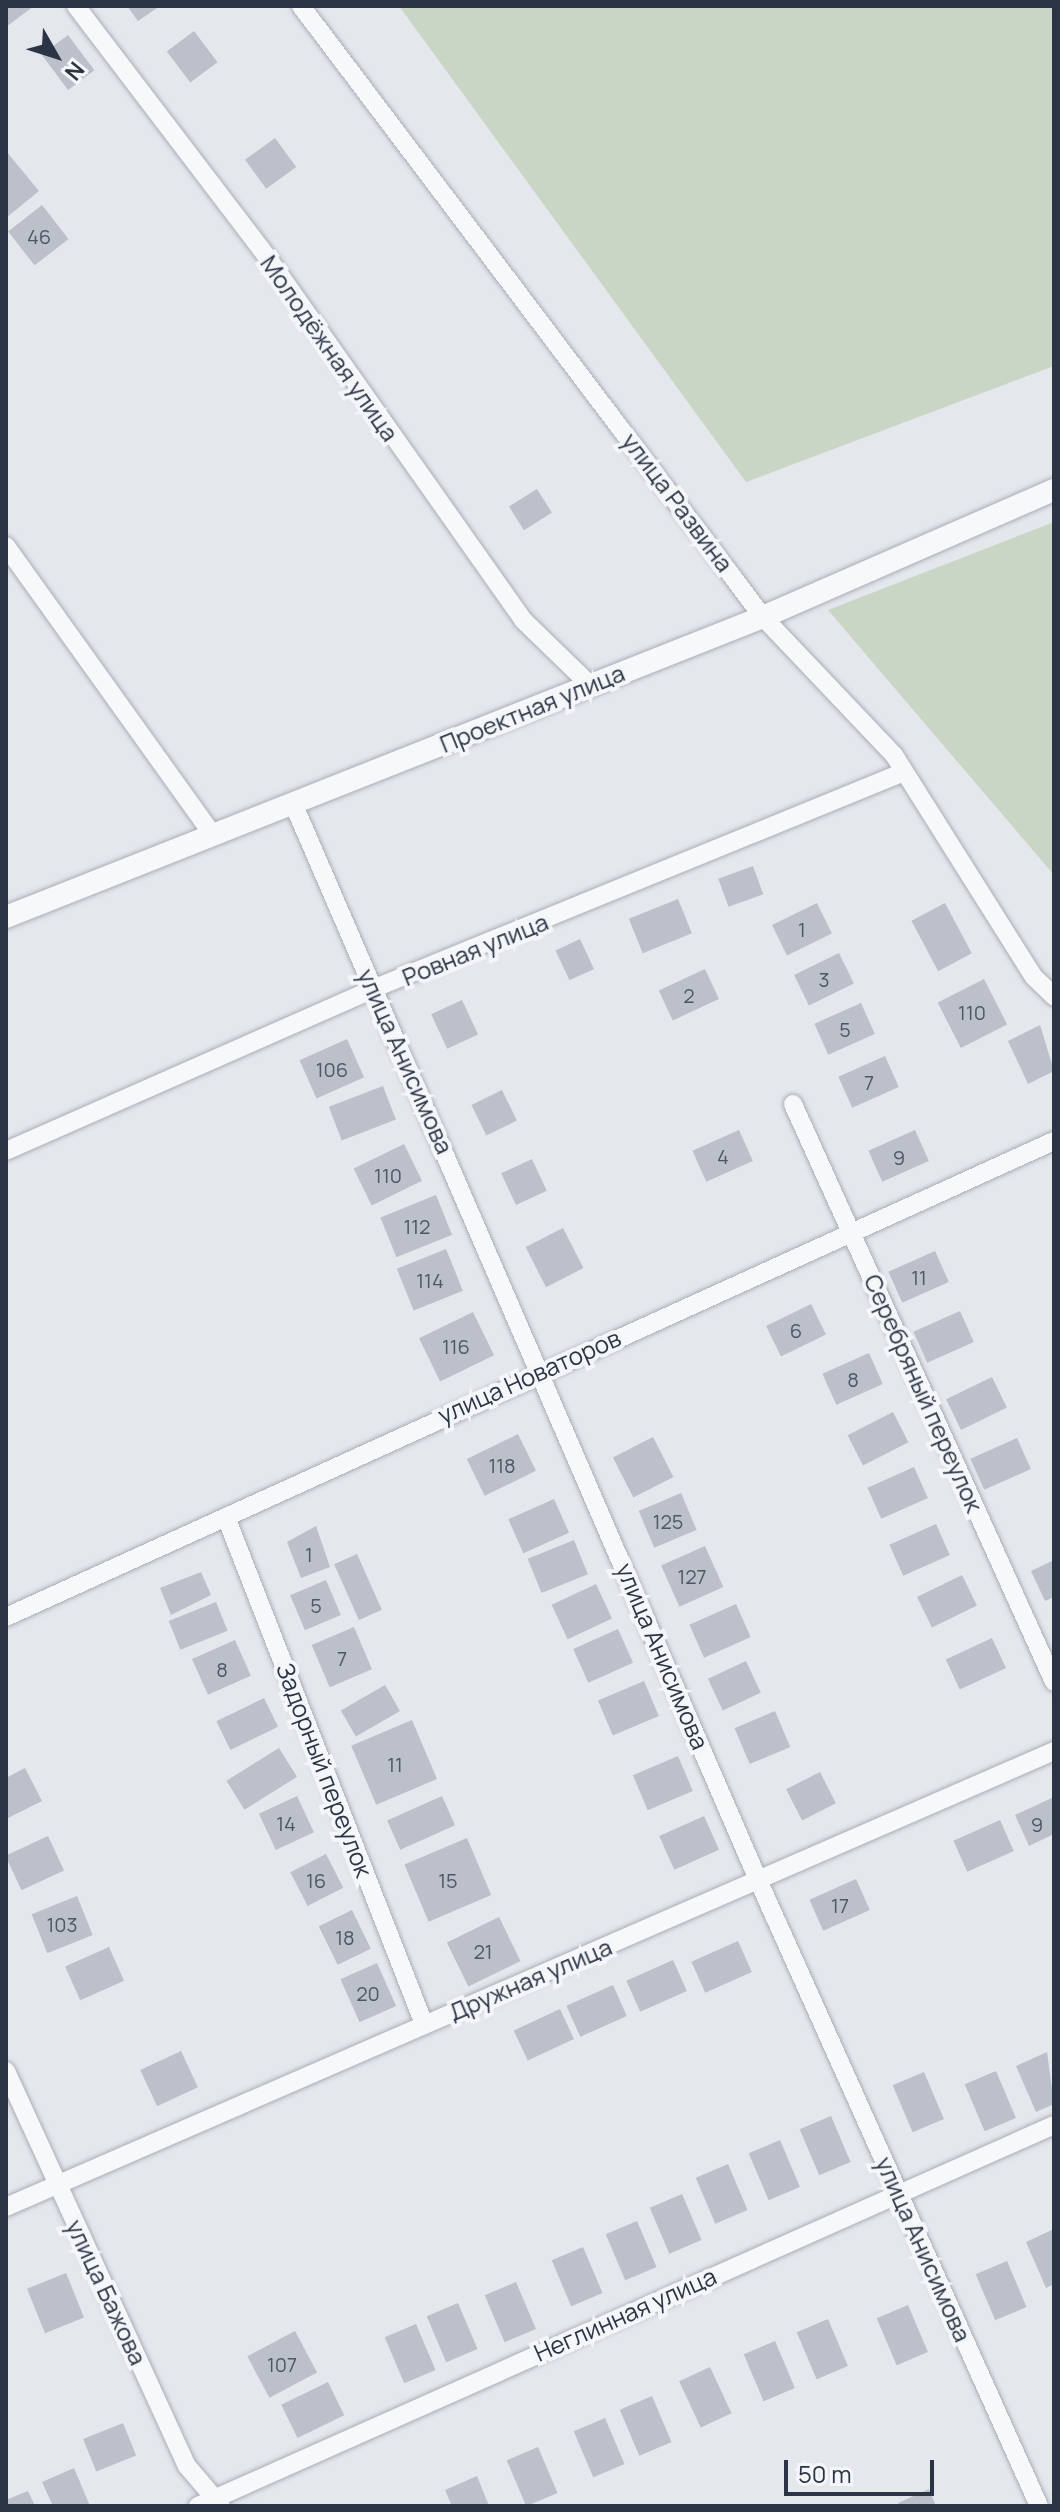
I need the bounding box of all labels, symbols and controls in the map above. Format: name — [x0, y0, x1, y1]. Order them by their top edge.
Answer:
north arrow — [16, 16, 96, 96]
text: N — [58, 56, 91, 87]
house number: 46 — [27, 224, 51, 248]
street label: Молодёжная улица — [255, 249, 405, 447]
street label: улица Развина — [616, 427, 740, 577]
street label: Проектная улица — [436, 658, 628, 758]
street label: Ровная улица — [398, 907, 552, 991]
house number: 1 — [798, 917, 806, 941]
street label: улица Анисимова — [352, 964, 460, 1158]
house number: 3 — [818, 967, 830, 991]
house number: 2 — [683, 983, 695, 1007]
house number: 110 — [958, 1000, 986, 1024]
house number: 5 — [839, 1017, 851, 1041]
house number: 106 — [316, 1057, 348, 1081]
house number: 7 — [864, 1070, 874, 1094]
house number: 4 — [717, 1144, 729, 1168]
house number: 9 — [893, 1145, 905, 1169]
house number: 110 — [374, 1163, 402, 1187]
house number: 112 — [404, 1214, 430, 1238]
house number: 11 — [911, 1265, 927, 1289]
house number: 114 — [416, 1268, 444, 1292]
street label: Серебряный переулок — [859, 1270, 989, 1516]
house number: 6 — [790, 1318, 802, 1342]
street label: улица Новаторов — [433, 1323, 625, 1429]
house number: 116 — [442, 1334, 470, 1358]
house number: 8 — [847, 1367, 859, 1391]
house number: 118 — [488, 1453, 516, 1477]
house number: 125 — [653, 1509, 683, 1533]
house number: 1 — [305, 1542, 313, 1566]
street label: улица Анисимова — [611, 1559, 715, 1753]
house number: 127 — [677, 1564, 707, 1588]
house number: 5 — [310, 1593, 322, 1617]
house number: 7 — [337, 1646, 347, 1670]
house number: 8 — [216, 1657, 228, 1681]
street label: Задорный переулок — [271, 1659, 379, 1881]
house number: 11 — [387, 1752, 403, 1776]
house number: 14 — [276, 1811, 296, 1835]
house number: 9 — [1031, 1812, 1043, 1836]
house number: 16 — [306, 1868, 326, 1892]
house number: 15 — [438, 1868, 458, 1892]
house number: 17 — [831, 1893, 849, 1917]
house number: 103 — [46, 1912, 78, 1936]
house number: 18 — [335, 1925, 355, 1949]
street label: Дружная улица — [444, 1932, 616, 2026]
house number: 21 — [473, 1939, 493, 1963]
house number: 20 — [356, 1981, 380, 2005]
street label: улица Анисимова — [870, 2152, 978, 2346]
street label: улица Бажова — [61, 2215, 153, 2369]
street label: Неглинная улица — [529, 2261, 721, 2367]
house number: 107 — [267, 2352, 297, 2376]
scale bar — [788, 2444, 938, 2494]
text: 50 m — [798, 2457, 852, 2490]

